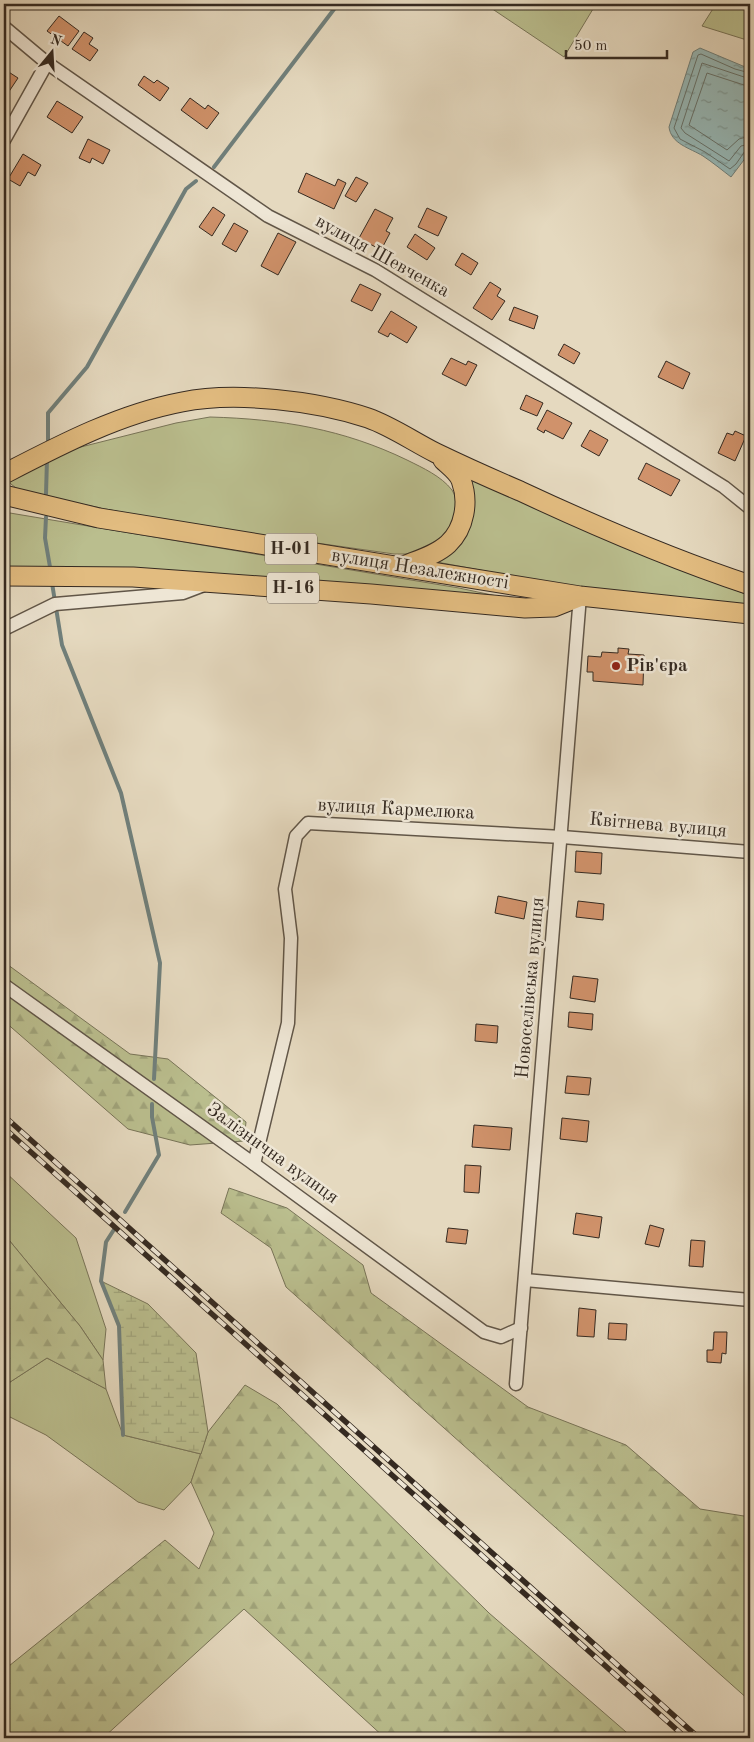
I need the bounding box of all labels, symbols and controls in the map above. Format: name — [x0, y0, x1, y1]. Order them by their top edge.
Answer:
north arrow — [28, 28, 78, 78]
scale bar — [566, 28, 668, 60]
text: N — [48, 32, 63, 49]
text: 50 m — [574, 39, 608, 54]
street label: вулиця Шевченка — [312, 212, 453, 302]
road number: Н-01 — [265, 534, 317, 564]
street label: вулиця Незалежності — [330, 547, 510, 593]
road number: Н-16 — [267, 572, 319, 604]
place label: Рів'єра — [626, 657, 688, 676]
marker: Рів'єра — [610, 660, 622, 672]
street label: вулиця Кармелюка — [317, 796, 476, 824]
street label: Квітнева вулиця — [588, 811, 728, 841]
street label: Новоселівська вулиця — [514, 896, 548, 1080]
street label: Залізнична вулиця — [203, 1100, 341, 1208]

